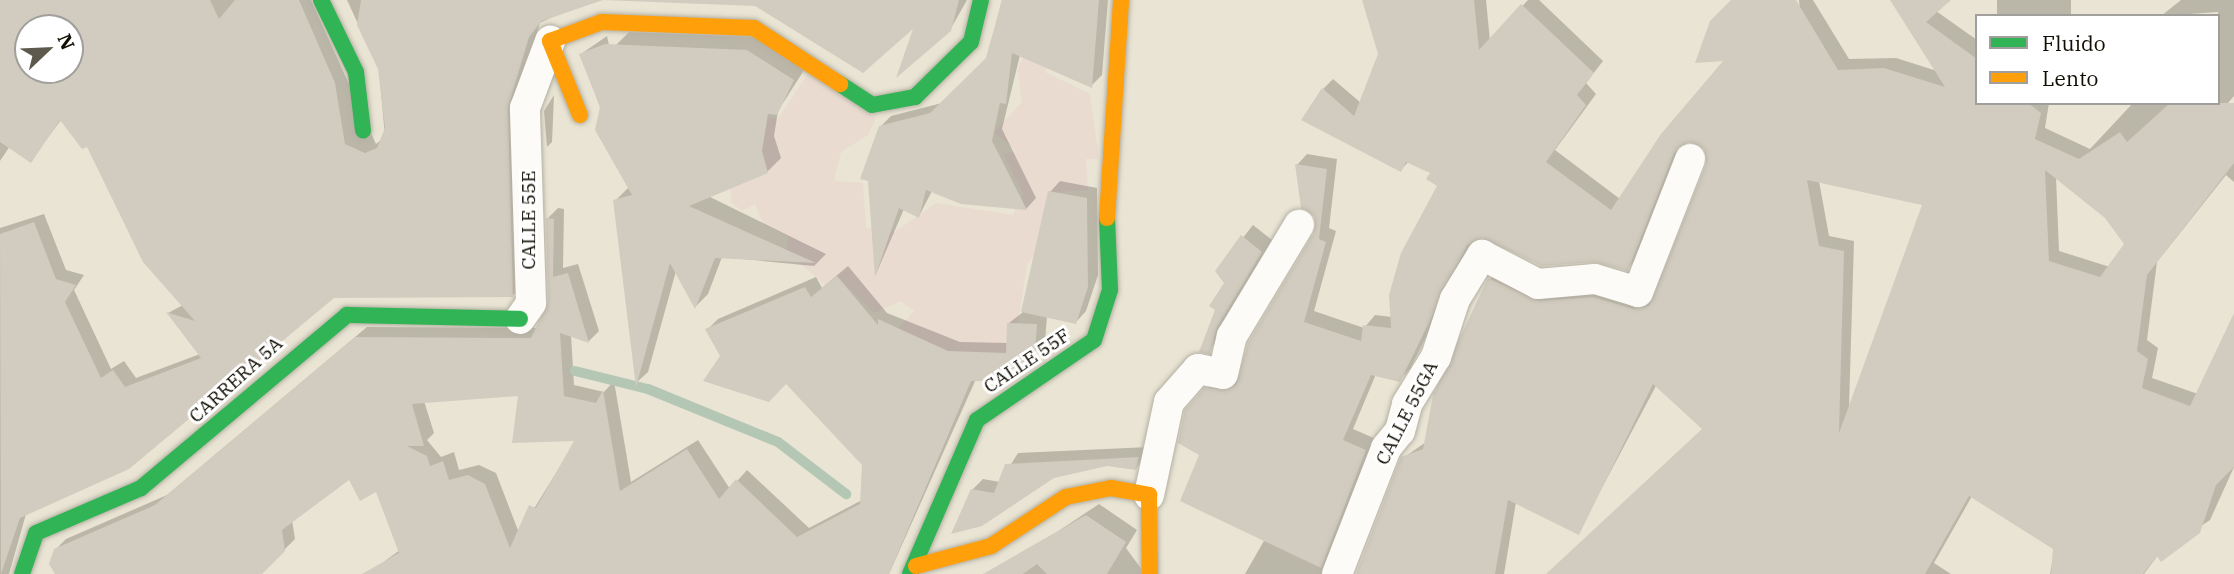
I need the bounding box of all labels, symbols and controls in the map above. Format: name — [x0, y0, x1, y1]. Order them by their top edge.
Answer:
north arrow — [14, 14, 84, 84]
legend — [1975, 14, 2220, 105]
text: Fluido — [2042, 29, 2106, 57]
text: N — [53, 30, 80, 53]
text: Lento — [2042, 64, 2098, 92]
street label: CALLE 55E — [518, 170, 540, 270]
street label: CALLE 55F — [980, 324, 1074, 398]
street label: CARRERA 5A — [185, 332, 287, 428]
street label: CALLE 55GA — [1371, 357, 1443, 469]

